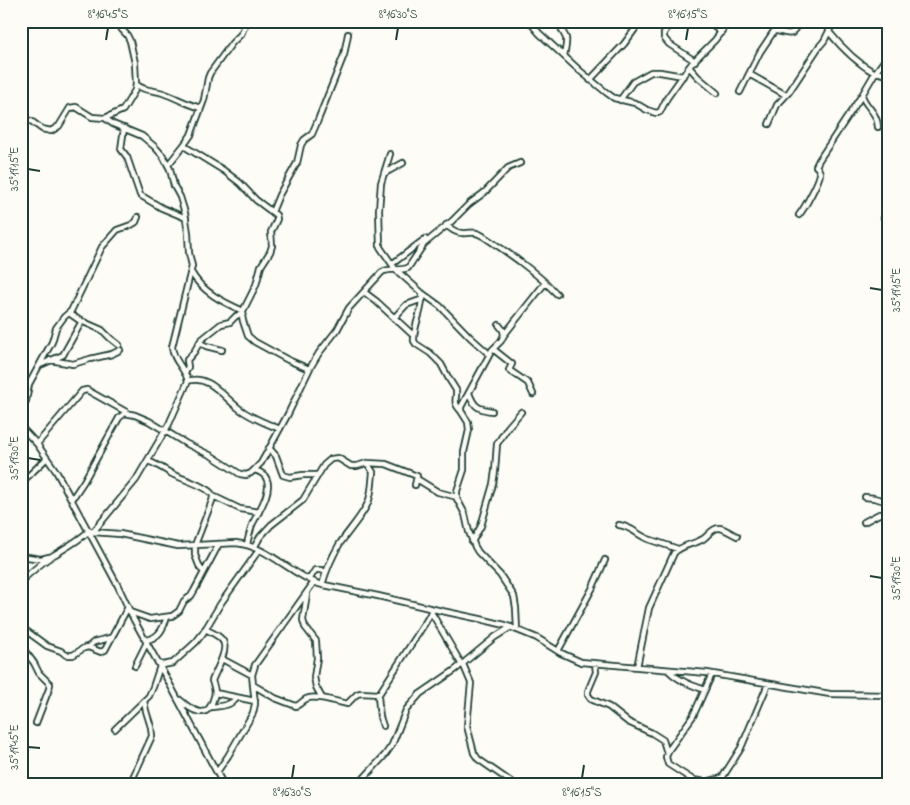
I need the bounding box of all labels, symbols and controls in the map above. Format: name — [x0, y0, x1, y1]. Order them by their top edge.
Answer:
text: 8°16'45"S — [88, 6, 128, 24]
text: 8°16'30"S — [379, 6, 418, 24]
text: 8°16'15"S — [668, 6, 708, 24]
text: 35°19'15"E — [6, 147, 24, 191]
text: 35°19'15"E — [888, 268, 906, 312]
text: 35°19'30"E — [6, 436, 24, 480]
text: 35°19'30"E — [888, 556, 906, 600]
text: 35°19'45"E — [6, 724, 24, 770]
text: 8°16'30"S — [273, 784, 312, 802]
text: 8°16'15"S — [562, 784, 602, 802]

